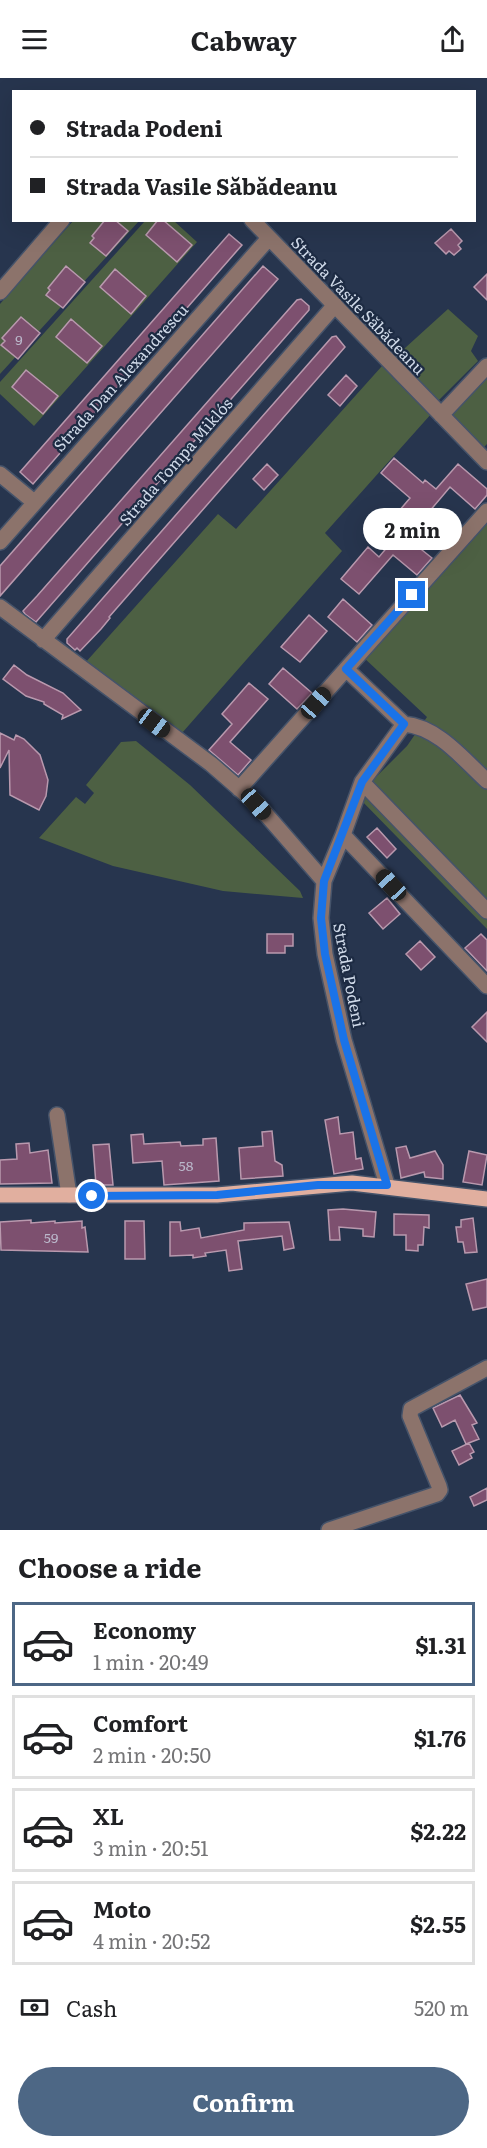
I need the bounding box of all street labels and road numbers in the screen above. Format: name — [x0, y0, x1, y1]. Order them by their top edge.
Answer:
street label: Strada Vasile Săbădeanu — [286, 230, 432, 380]
street label: Strada Dan Alexandrescu — [47, 298, 193, 456]
street label: Strada Tompa Miklós — [113, 392, 237, 530]
street label: Strada Podeni — [328, 921, 372, 1029]

